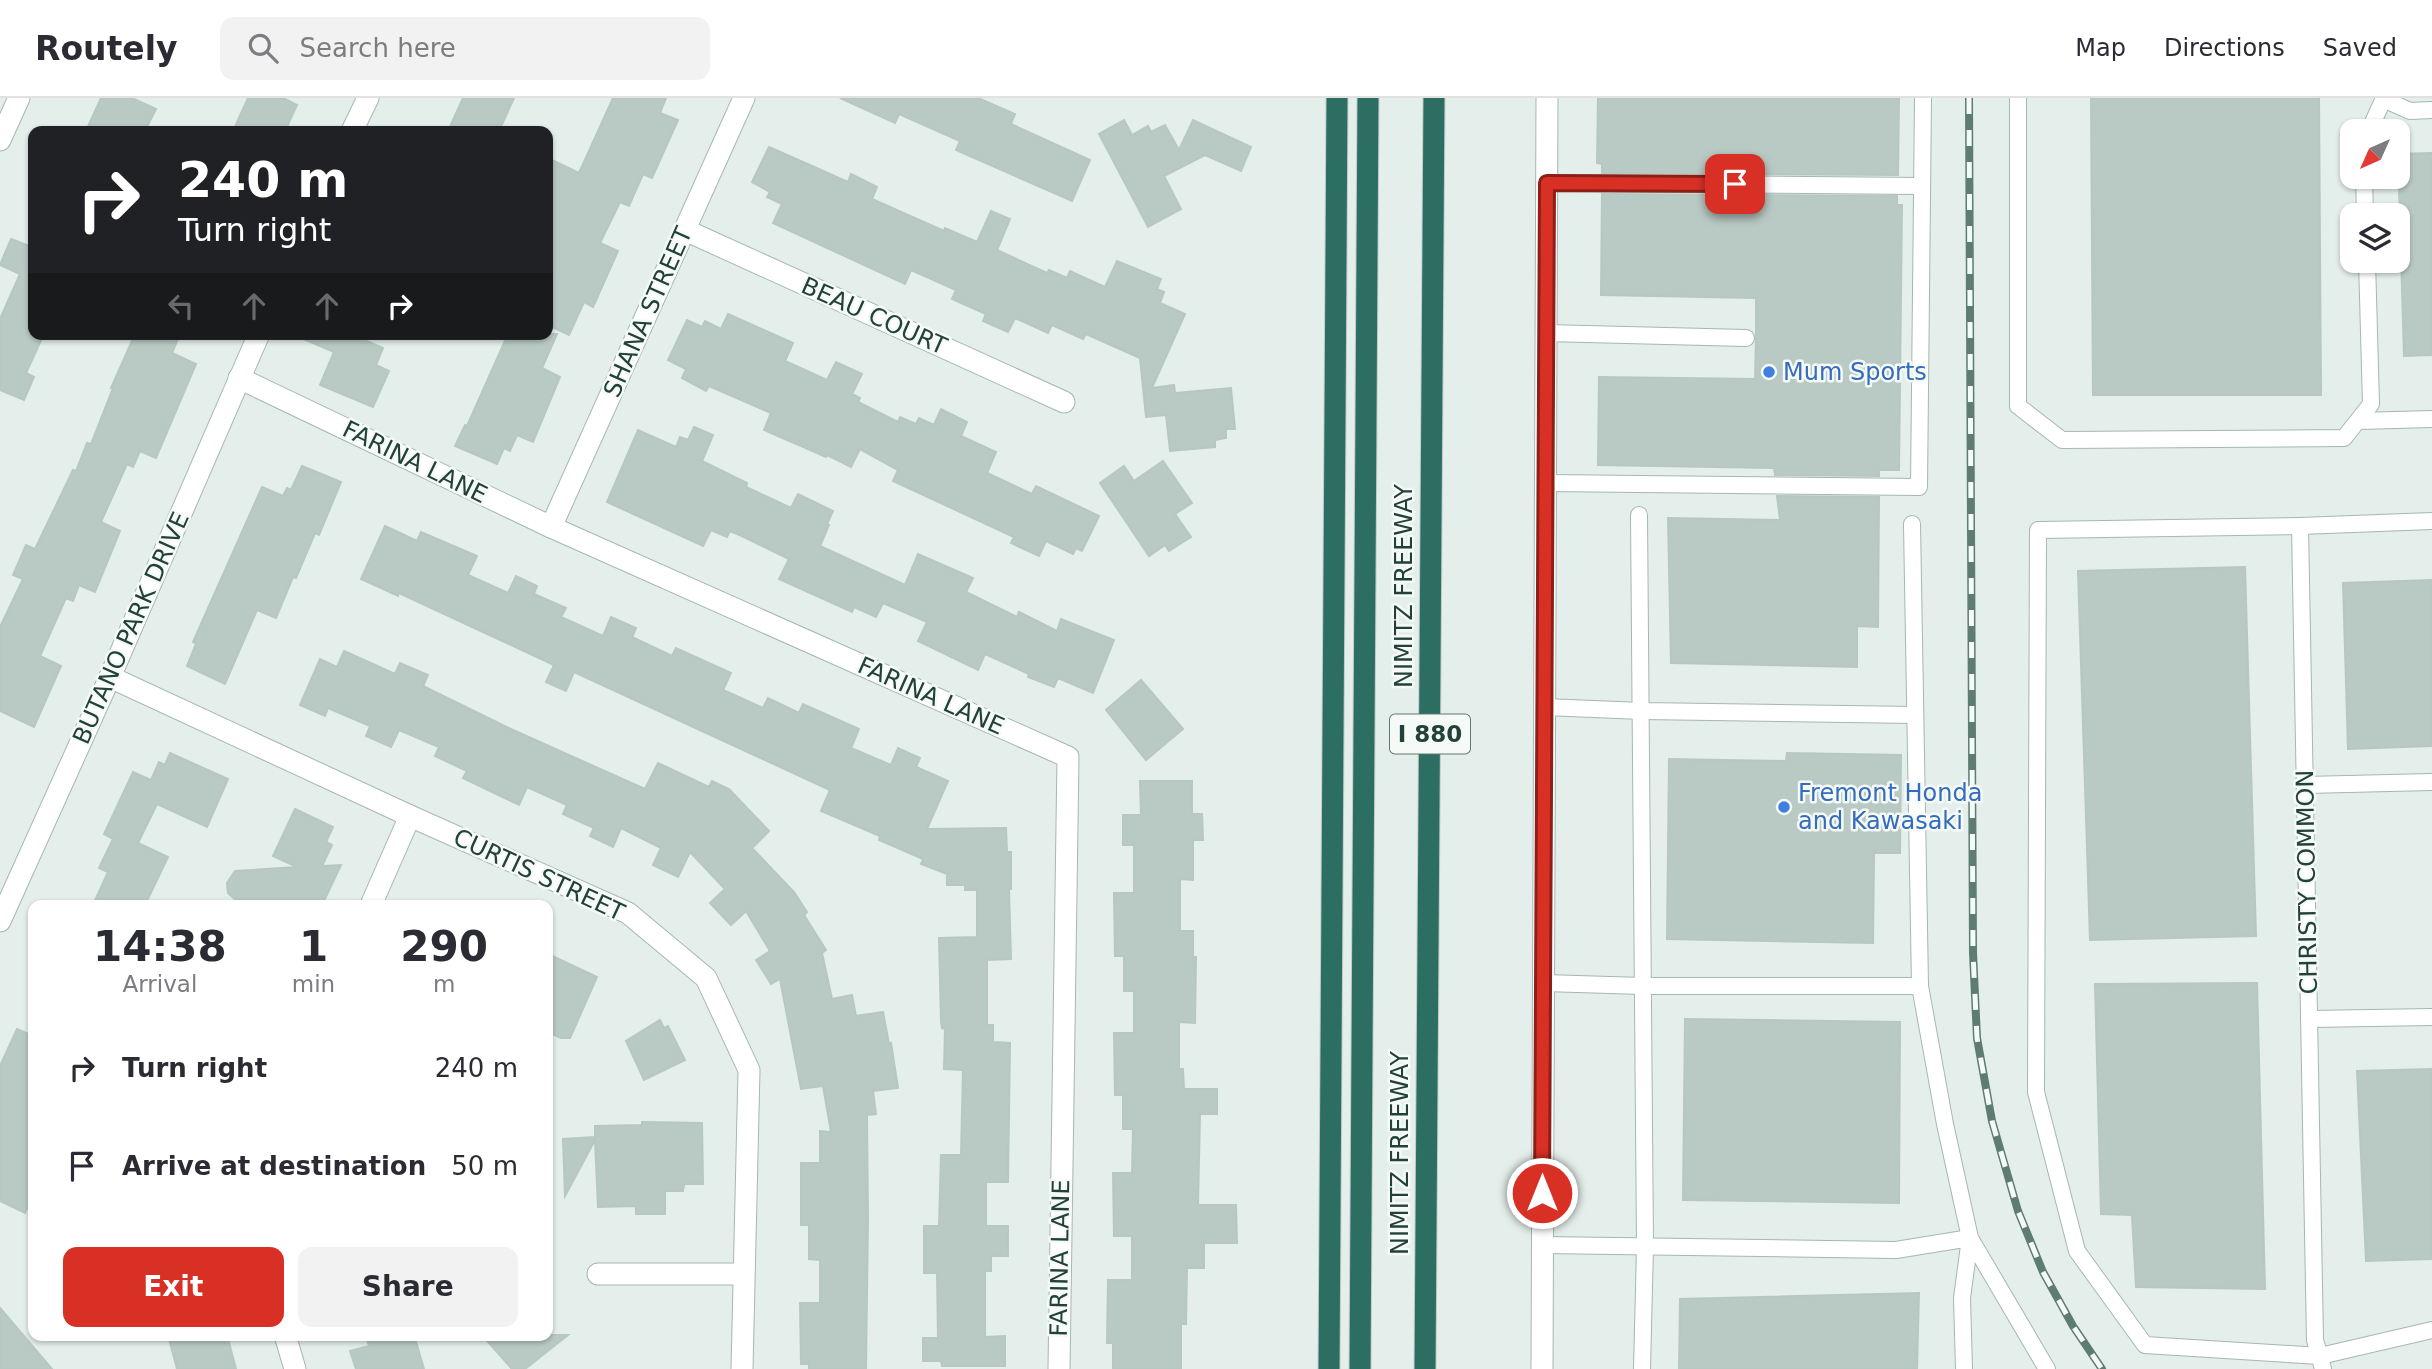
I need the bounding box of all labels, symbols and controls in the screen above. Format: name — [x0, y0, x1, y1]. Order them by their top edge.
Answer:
search box — [220, 17, 710, 80]
text: Routely — [35, 29, 178, 68]
icon: search — [244, 29, 282, 67]
text: Search here — [300, 33, 456, 63]
text: Map — [2075, 34, 2126, 62]
text: Directions — [2164, 34, 2285, 62]
text: Saved — [2323, 34, 2397, 62]
north arrow — [2340, 119, 2410, 189]
map controls — [2340, 119, 2410, 273]
text: 240 m — [178, 152, 348, 209]
icon: right — [63, 154, 154, 245]
pin — [1705, 154, 1765, 214]
icon: arrive — [1716, 165, 1754, 203]
button: layers — [2340, 203, 2410, 273]
text: Turn right — [178, 211, 331, 249]
street label: SHANA STREET — [598, 222, 698, 401]
street label: BEAU COURT — [797, 271, 951, 361]
icon: left — [162, 287, 200, 325]
icon: ahead — [235, 287, 273, 325]
icon: ahead — [308, 287, 346, 325]
icon: right — [381, 287, 419, 325]
place label: Mum Sports — [1783, 358, 1927, 386]
marker: Mum Sports — [1761, 364, 1777, 380]
street label: FARINA LANE — [338, 415, 492, 509]
street label: NIMITZ FREEWAY — [1390, 484, 1418, 688]
street label: BUTANO PARK DRIVE — [67, 508, 195, 748]
street label: FARINA LANE — [853, 651, 1009, 741]
road number: I 880 — [1390, 714, 1470, 754]
street label: CHRISTY COMMON — [2291, 769, 2323, 995]
place label: Fremont Honda and Kawasaki — [1798, 779, 1982, 835]
marker: Fremont Honda and Kawasaki — [1776, 799, 1792, 815]
street label: CURTIS STREET — [449, 823, 629, 927]
text: 14:38 — [93, 922, 227, 971]
text: 1 — [299, 922, 328, 971]
text: 290 — [400, 922, 488, 971]
text: Arrival — [123, 971, 197, 997]
text: min — [292, 971, 335, 997]
text: m — [433, 971, 455, 997]
icon: right — [63, 1049, 101, 1087]
street label: NIMITZ FREEWAY — [1386, 1051, 1414, 1255]
text: Turn right — [122, 1053, 267, 1083]
text: 240 m — [435, 1053, 518, 1083]
icon: arrive — [63, 1147, 101, 1185]
text: Arrive at destination — [122, 1151, 426, 1181]
text: 50 m — [451, 1151, 518, 1181]
position arrow — [1505, 1156, 1579, 1230]
street label: FARINA LANE — [1045, 1179, 1075, 1337]
button: Exit — [63, 1247, 284, 1327]
button: Share — [298, 1247, 518, 1327]

